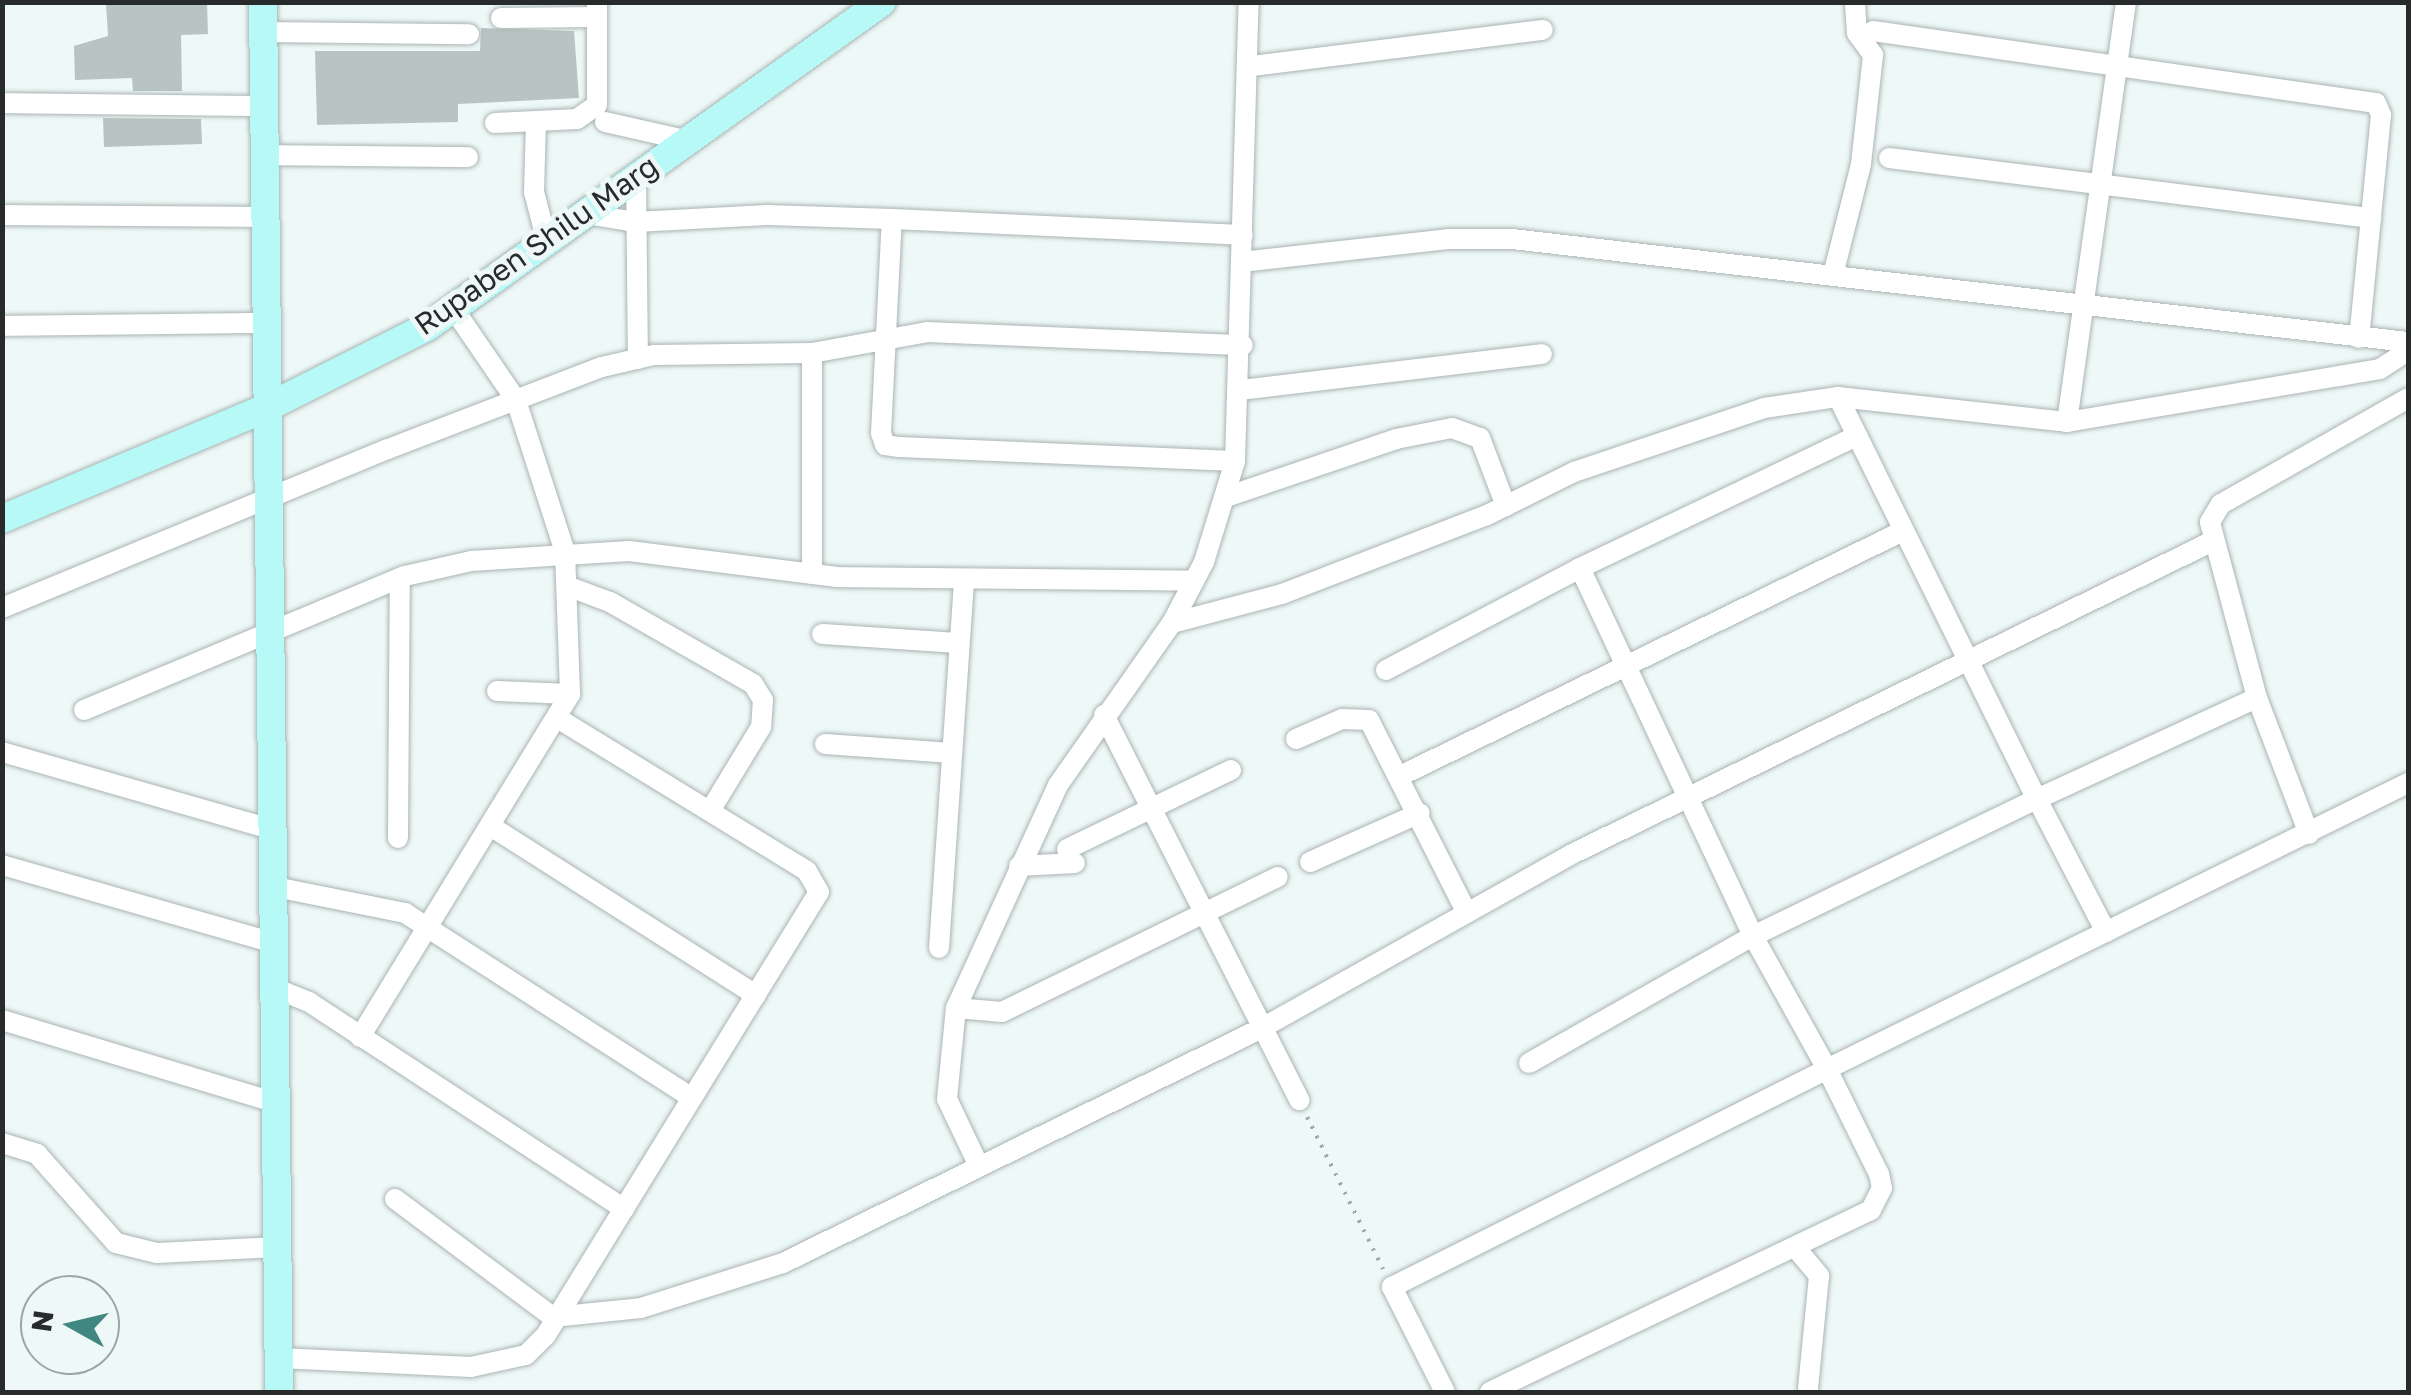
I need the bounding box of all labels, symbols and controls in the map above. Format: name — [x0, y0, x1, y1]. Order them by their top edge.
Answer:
street label: Rupaben Shilu Marg — [407, 147, 665, 343]
north arrow — [20, 1275, 120, 1375]
text: N — [24, 1308, 60, 1334]

